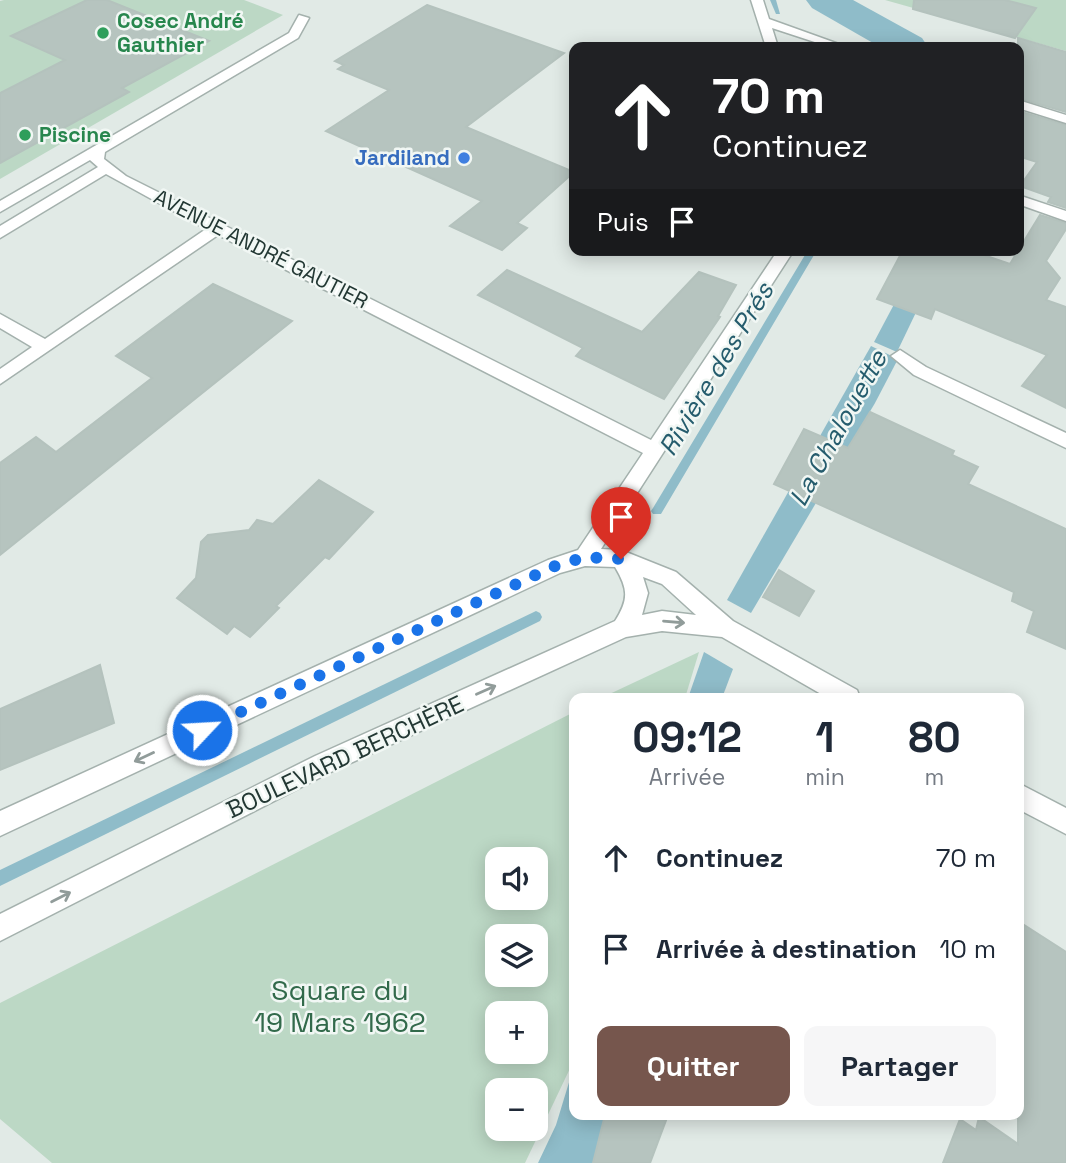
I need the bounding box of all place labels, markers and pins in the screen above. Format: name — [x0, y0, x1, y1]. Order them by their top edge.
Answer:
place label: Cosec André Gauthier — [117, 7, 244, 58]
marker: Cosec André Gauthier — [95, 25, 111, 41]
place label: Piscine — [39, 121, 111, 148]
marker: Piscine — [17, 127, 33, 143]
place label: Jardiland — [355, 144, 450, 171]
marker: Jardiland — [456, 150, 472, 166]
pin — [591, 487, 651, 559]

